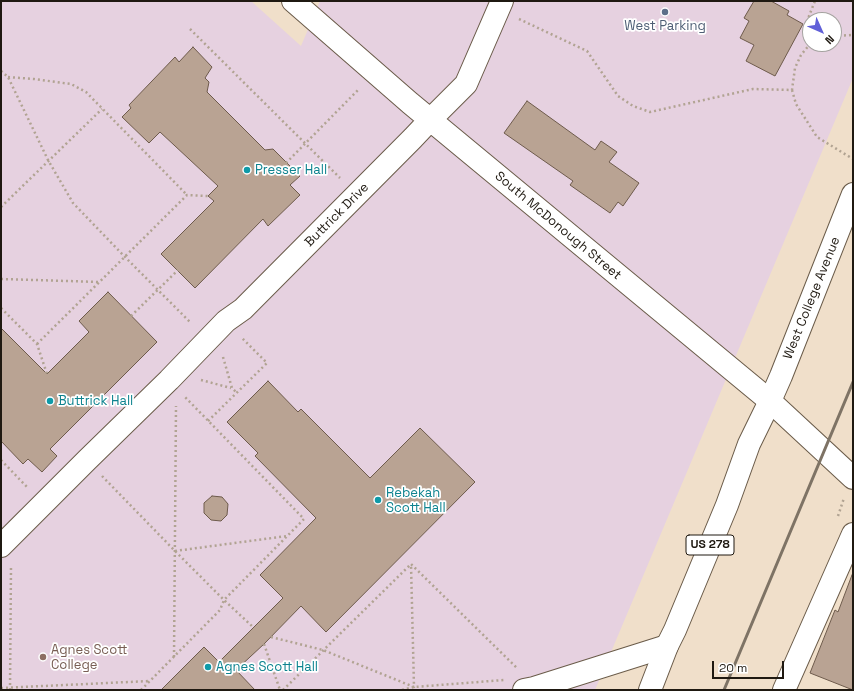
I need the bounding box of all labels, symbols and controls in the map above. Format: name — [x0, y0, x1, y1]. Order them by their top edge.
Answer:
marker: West Parking — [660, 7, 670, 17]
north arrow — [802, 12, 842, 52]
place label: West Parking — [624, 18, 706, 34]
text: N — [822, 32, 837, 47]
place label: Presser Hall — [255, 162, 327, 178]
marker: Presser Hall — [242, 165, 252, 175]
street label: South McDonough Street — [492, 169, 624, 283]
street label: Buttrick Drive — [302, 180, 372, 250]
street label: West College Avenue — [780, 235, 844, 361]
place label: Buttrick Hall — [58, 393, 133, 409]
marker: Buttrick Hall — [45, 396, 55, 406]
place label: Rebekah Scott Hall — [386, 485, 446, 516]
marker: Rebekah Scott Hall — [373, 495, 383, 505]
road number: US 278 — [686, 535, 734, 555]
place label: Agnes Scott College — [51, 642, 127, 673]
marker: Agnes Scott College — [38, 652, 48, 662]
scale bar — [714, 653, 786, 679]
place label: Agnes Scott Hall — [216, 659, 318, 675]
text: 20 m — [719, 660, 747, 676]
marker: Agnes Scott Hall — [203, 662, 213, 672]

